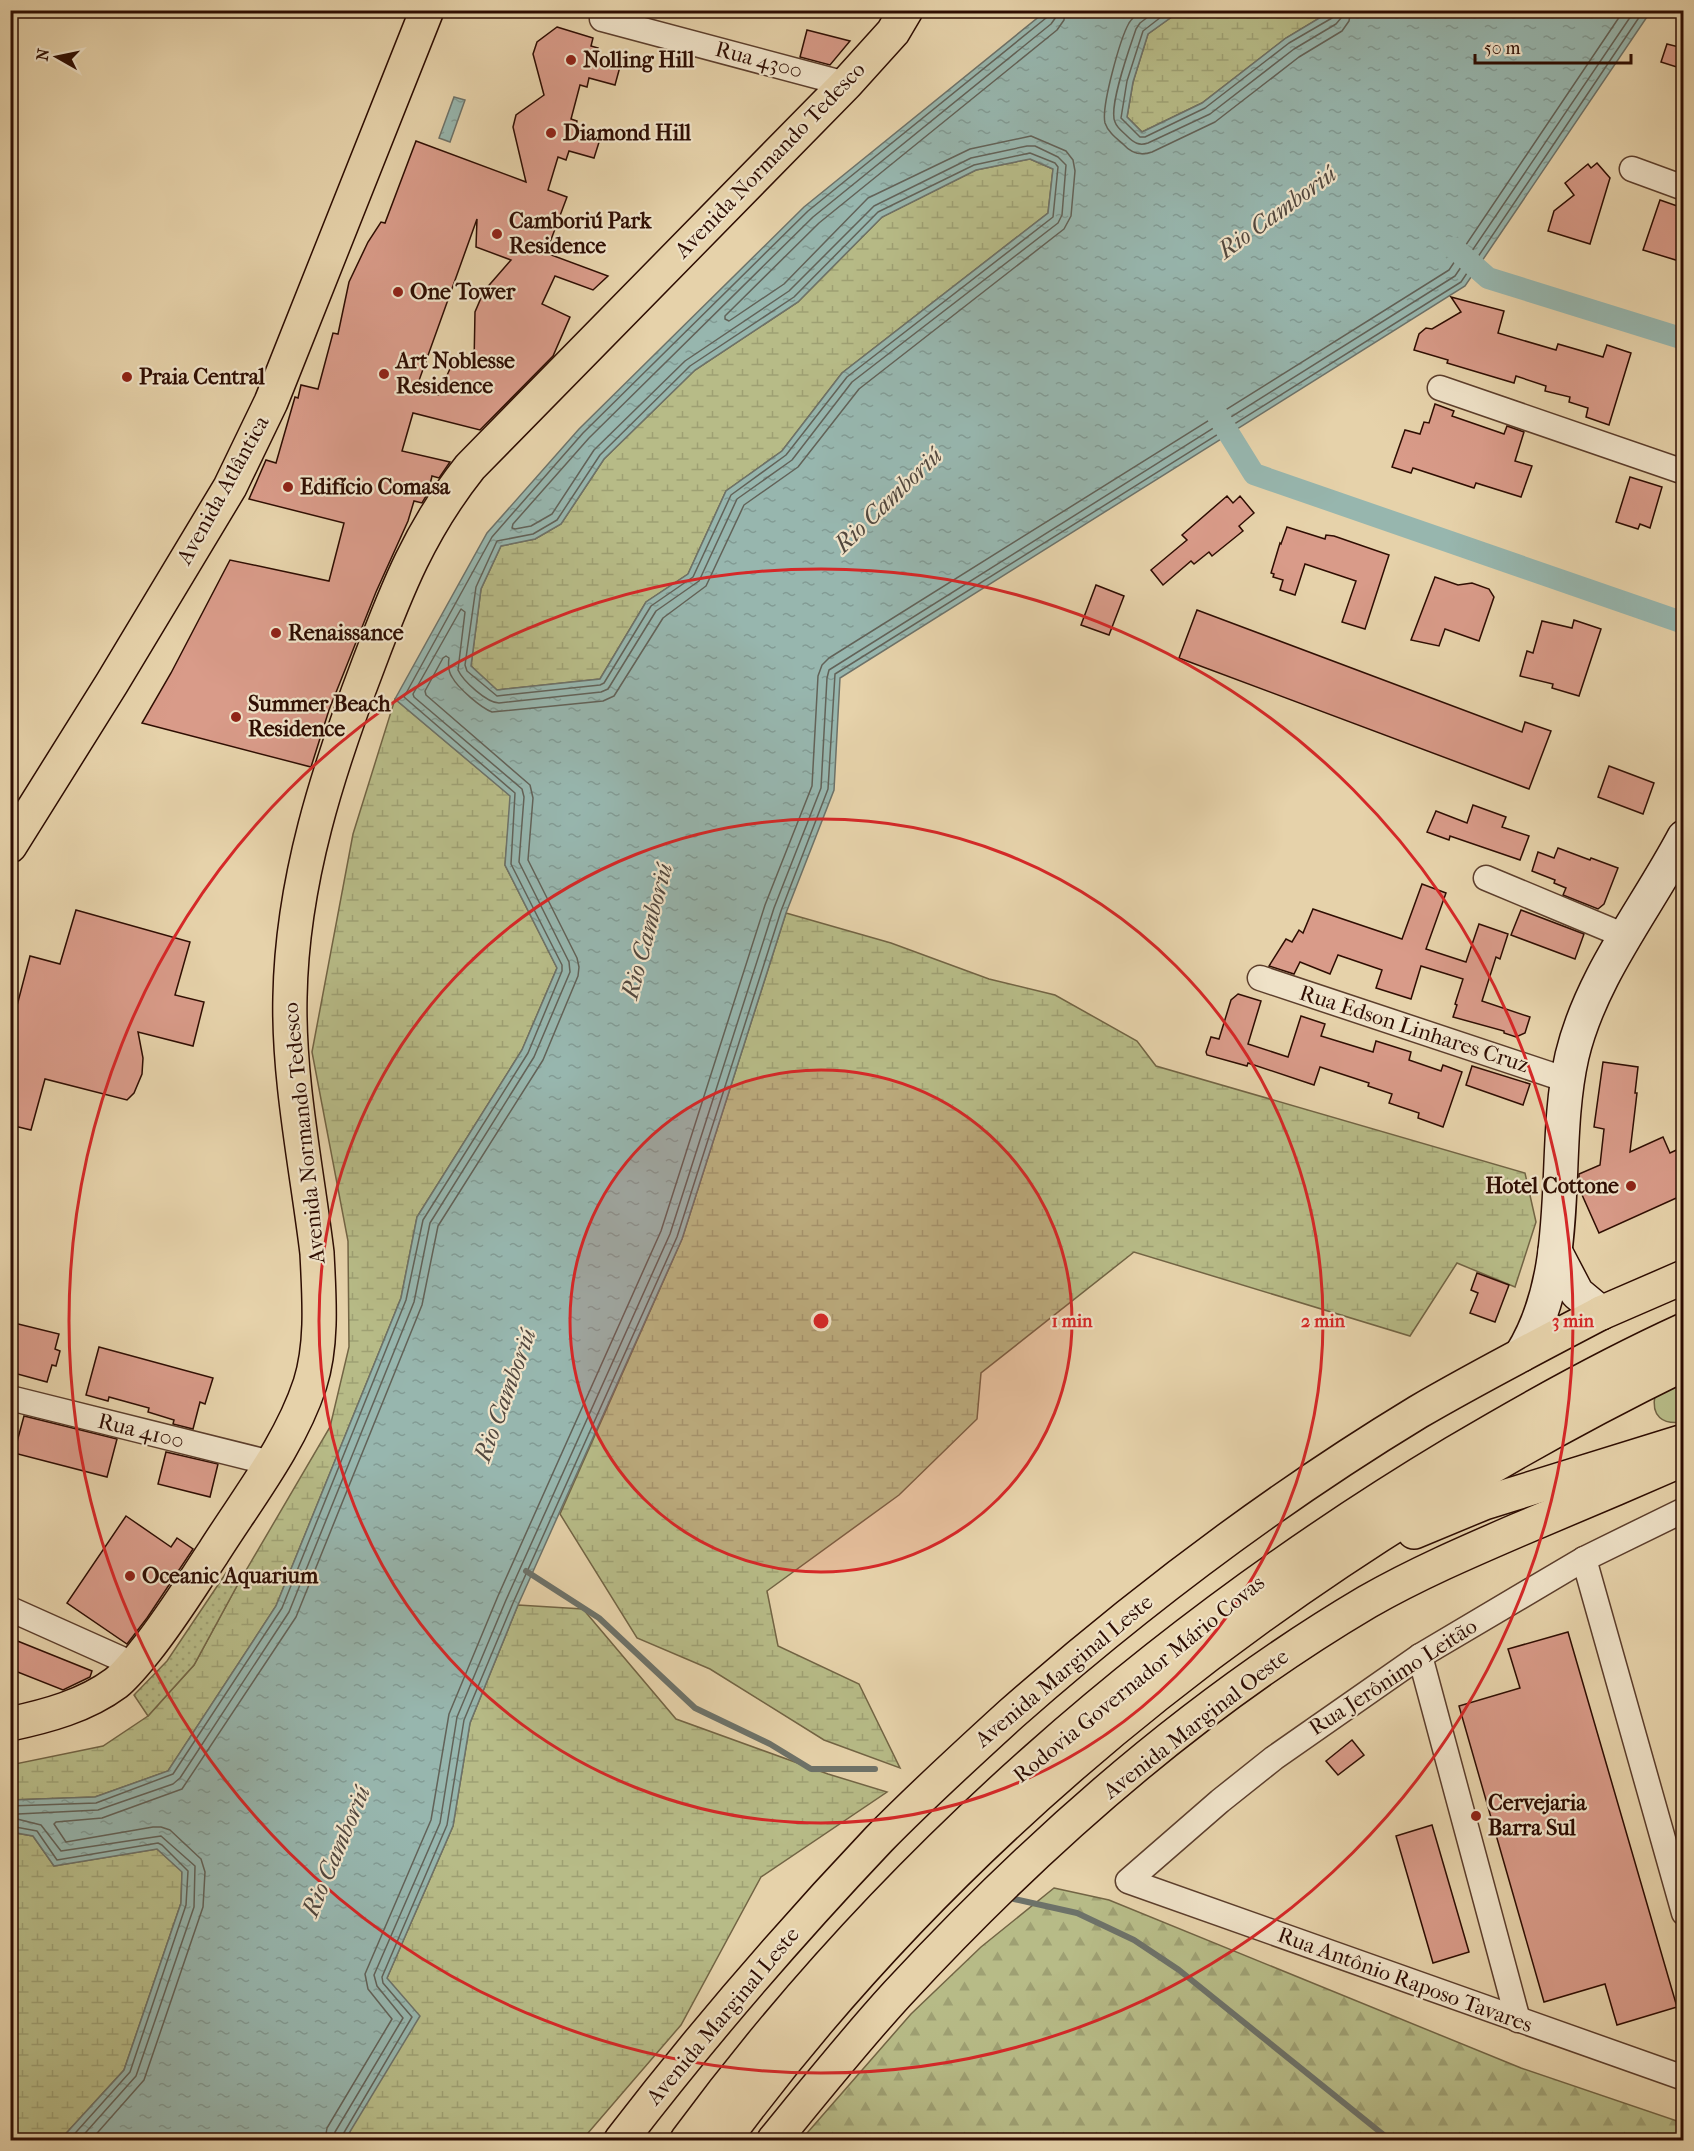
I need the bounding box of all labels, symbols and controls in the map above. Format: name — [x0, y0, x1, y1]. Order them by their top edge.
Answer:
north arrow — [27, 27, 87, 87]
scale bar — [1475, 27, 1631, 65]
street label: Rua 4300 — [713, 36, 805, 84]
text: 50 m — [1484, 38, 1521, 59]
text: N — [32, 46, 53, 62]
place label: Nolling Hill — [583, 47, 695, 73]
marker: Nolling Hill — [564, 53, 578, 67]
street label: Avenida Normando Tedesco — [669, 57, 871, 264]
place label: Diamond Hill — [563, 120, 692, 146]
marker: Diamond Hill — [544, 126, 558, 140]
water label: Rio Camboriú — [1211, 159, 1342, 265]
place label: Camboriú Park Residence — [509, 208, 652, 259]
marker: Camboriú Park Residence — [490, 227, 504, 241]
place label: One Tower — [410, 279, 516, 305]
marker: One Tower — [391, 285, 405, 299]
place label: Art Noblesse Residence — [394, 348, 515, 399]
place label: Praia Central — [139, 364, 266, 390]
marker: Art Noblesse Residence — [377, 367, 391, 381]
marker: Praia Central — [120, 370, 134, 384]
street label: Avenida Atlântica — [171, 410, 275, 570]
water label: Rio Camboriú — [827, 441, 948, 560]
place label: Edifício Comasa — [300, 474, 451, 500]
marker: Edifício Comasa — [281, 480, 295, 494]
place label: Renaissance — [288, 620, 404, 646]
marker: Renaissance — [269, 626, 283, 640]
place label: Summer Beach Residence — [248, 691, 391, 742]
marker: Summer Beach Residence — [229, 710, 243, 724]
water label: Rio Camboriú — [615, 859, 679, 1004]
street label: Rua Edson Linhares Cruz — [1296, 980, 1532, 1078]
street label: Avenida Normando Tedesco — [277, 1001, 331, 1266]
place label: Hotel Cottone — [1485, 1173, 1619, 1199]
marker: Hotel Cottone — [1624, 1179, 1638, 1193]
centre of rings — [811, 1311, 831, 1331]
text: 1 min — [1051, 1311, 1093, 1332]
text: 2 min — [1301, 1311, 1345, 1332]
text: 3 min — [1552, 1311, 1595, 1332]
water label: Rio Camboriú — [467, 1324, 542, 1467]
street label: Rua 4100 — [95, 1408, 187, 1454]
place label: Oceanic Aquarium — [142, 1563, 319, 1589]
marker: Oceanic Aquarium — [123, 1569, 137, 1583]
street label: Rodovia Governador Mário Covas — [1008, 1570, 1270, 1788]
street label: Avenida Marginal Leste — [969, 1589, 1158, 1754]
street label: Rua Jerônimo Leitão — [1304, 1613, 1482, 1741]
street label: Avenida Marginal Oeste — [1097, 1643, 1294, 1805]
water label: Rio Camboriú — [295, 1781, 376, 1922]
place label: Cervejaria Barra Sul — [1488, 1790, 1587, 1841]
marker: Cervejaria Barra Sul — [1469, 1809, 1483, 1823]
street label: Avenida Marginal Leste — [640, 1922, 805, 2111]
street label: Rua Antônio Raposo Tavares — [1274, 1922, 1536, 2038]

